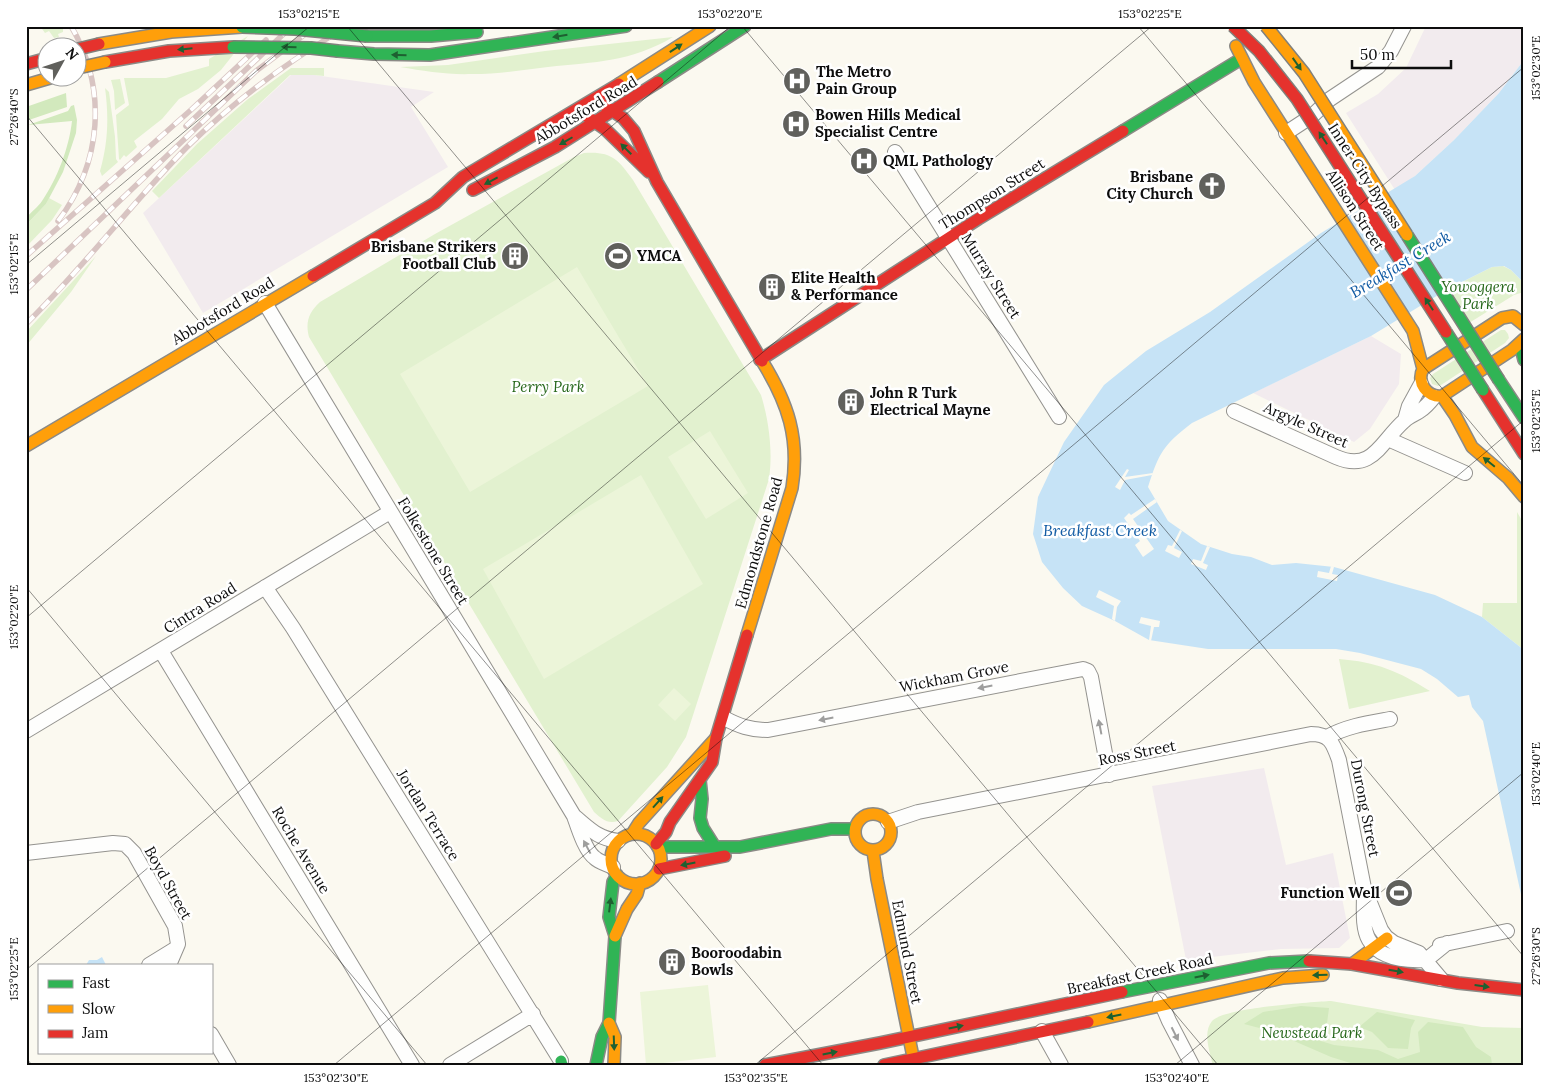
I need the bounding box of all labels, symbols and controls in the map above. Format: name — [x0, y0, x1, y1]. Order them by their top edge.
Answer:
text: 153°02'15"E — [278, 6, 340, 21]
text: 153°02'20"E — [698, 6, 762, 21]
text: 153°02'25"E — [1118, 6, 1182, 21]
one-way arrow — [552, 33, 568, 41]
text: 153°02'30"E — [1528, 36, 1543, 100]
north arrow — [38, 38, 88, 88]
scale bar — [1352, 38, 1451, 70]
one-way arrow — [281, 43, 297, 51]
one-way arrow — [670, 43, 683, 53]
text: N — [62, 44, 82, 64]
one-way arrow — [177, 45, 193, 53]
text: 50 m — [1360, 45, 1395, 64]
one-way arrow — [391, 51, 407, 59]
one-way arrow — [1292, 57, 1302, 71]
place label: The Metro Pain Group — [816, 62, 897, 98]
hospital icon: The Metro Pain Group — [782, 66, 812, 96]
street label: Abbotsford Road — [530, 71, 640, 148]
text: 27°26'40"S — [6, 88, 21, 146]
place label: Bowen Hills Medical Specialist Centre — [815, 105, 961, 141]
hospital icon: Bowen Hills Medical Specialist Centre — [781, 109, 811, 139]
street label: Inner City Bypass — [1324, 119, 1407, 232]
one-way arrow — [1318, 131, 1327, 144]
one-way arrow — [558, 137, 573, 145]
one-way arrow — [620, 143, 632, 155]
hospital icon: QML Pathology — [849, 146, 879, 176]
place label: QML Pathology — [883, 151, 994, 170]
street label: Thompson Street — [935, 153, 1048, 234]
street label: Allison Street — [1322, 165, 1389, 254]
place label: Brisbane City Church — [1106, 167, 1194, 203]
church icon: Brisbane City Church — [1197, 171, 1227, 201]
one-way arrow — [483, 177, 498, 185]
water label: Breakfast Creek — [1346, 226, 1454, 302]
street label: Murray Street — [958, 229, 1025, 322]
text: 153°02'15"E — [6, 233, 21, 295]
place label: Brisbane Strikers Football Club — [371, 237, 496, 273]
building icon: Brisbane Strikers Football Club — [500, 241, 530, 271]
sports icon: YMCA — [603, 241, 633, 271]
place label: YMCA — [637, 246, 682, 265]
place label: Elite Health & Performance — [791, 268, 898, 304]
street label: Abbotsford Road — [167, 272, 277, 349]
building icon: Elite Health & Performance — [757, 272, 787, 302]
park label: Yowoggera Park — [1441, 277, 1516, 313]
one-way arrow — [1424, 298, 1434, 311]
park label: Perry Park — [512, 377, 585, 396]
place label: John R Turk Electrical Mayne — [870, 383, 990, 419]
building icon: John R Turk Electrical Mayne — [836, 387, 866, 417]
text: 153°02'35"E — [1528, 389, 1543, 453]
street label: Argyle Street — [1260, 397, 1352, 452]
one-way arrow — [1483, 457, 1496, 468]
street label: Edmondstone Road — [731, 475, 786, 611]
street label: Folkestone Street — [394, 493, 473, 608]
water label: Breakfast Creek — [1043, 520, 1157, 540]
street label: Cintra Road — [160, 578, 240, 637]
text: 153°02'20"E — [6, 585, 21, 649]
street label: Wickham Grove — [898, 657, 1010, 696]
one-way arrow — [978, 683, 993, 691]
one-way arrow — [818, 715, 834, 723]
one-way arrow — [1096, 718, 1104, 734]
street label: Ross Street — [1097, 736, 1177, 769]
text: 153°02'40"E — [1528, 742, 1543, 806]
street label: Durong Street — [1347, 757, 1384, 859]
street label: Jordan Terrace — [392, 765, 464, 864]
one-way arrow — [652, 796, 664, 808]
street label: Roche Avenue — [268, 803, 335, 897]
one-way arrow — [583, 840, 591, 854]
street label: Boyd Street — [140, 843, 197, 923]
one-way arrow — [679, 860, 695, 868]
sports icon: Function Well — [1384, 878, 1414, 908]
place label: Function Well — [1280, 883, 1380, 902]
one-way arrow — [606, 897, 614, 913]
street label: Edmund Street — [888, 898, 927, 1006]
text: 27°26'30"S — [1528, 927, 1543, 985]
text: 153°02'25"E — [6, 937, 21, 1001]
place label: Booroodabin Bowls — [691, 943, 782, 979]
building icon: Booroodabin Bowls — [657, 947, 687, 977]
street label: Breakfast Creek Road — [1065, 949, 1215, 998]
legend — [38, 964, 212, 1054]
one-way arrow — [1389, 967, 1404, 975]
one-way arrow — [1194, 971, 1210, 979]
one-way arrow — [1312, 971, 1328, 979]
text: Fast — [82, 973, 110, 992]
one-way arrow — [1475, 982, 1491, 990]
text: Slow — [82, 999, 115, 1018]
one-way arrow — [1107, 1012, 1122, 1020]
text: Jam — [81, 1023, 109, 1042]
one-way arrow — [949, 1023, 964, 1031]
park label: Newstead Park — [1261, 1023, 1363, 1042]
one-way arrow — [1171, 1027, 1179, 1041]
one-way arrow — [611, 1036, 619, 1052]
one-way arrow — [822, 1048, 838, 1056]
text: 153°02'30"E — [304, 1070, 368, 1085]
text: 153°02'35"E — [724, 1070, 788, 1085]
text: 153°02'40"E — [1145, 1070, 1209, 1085]

